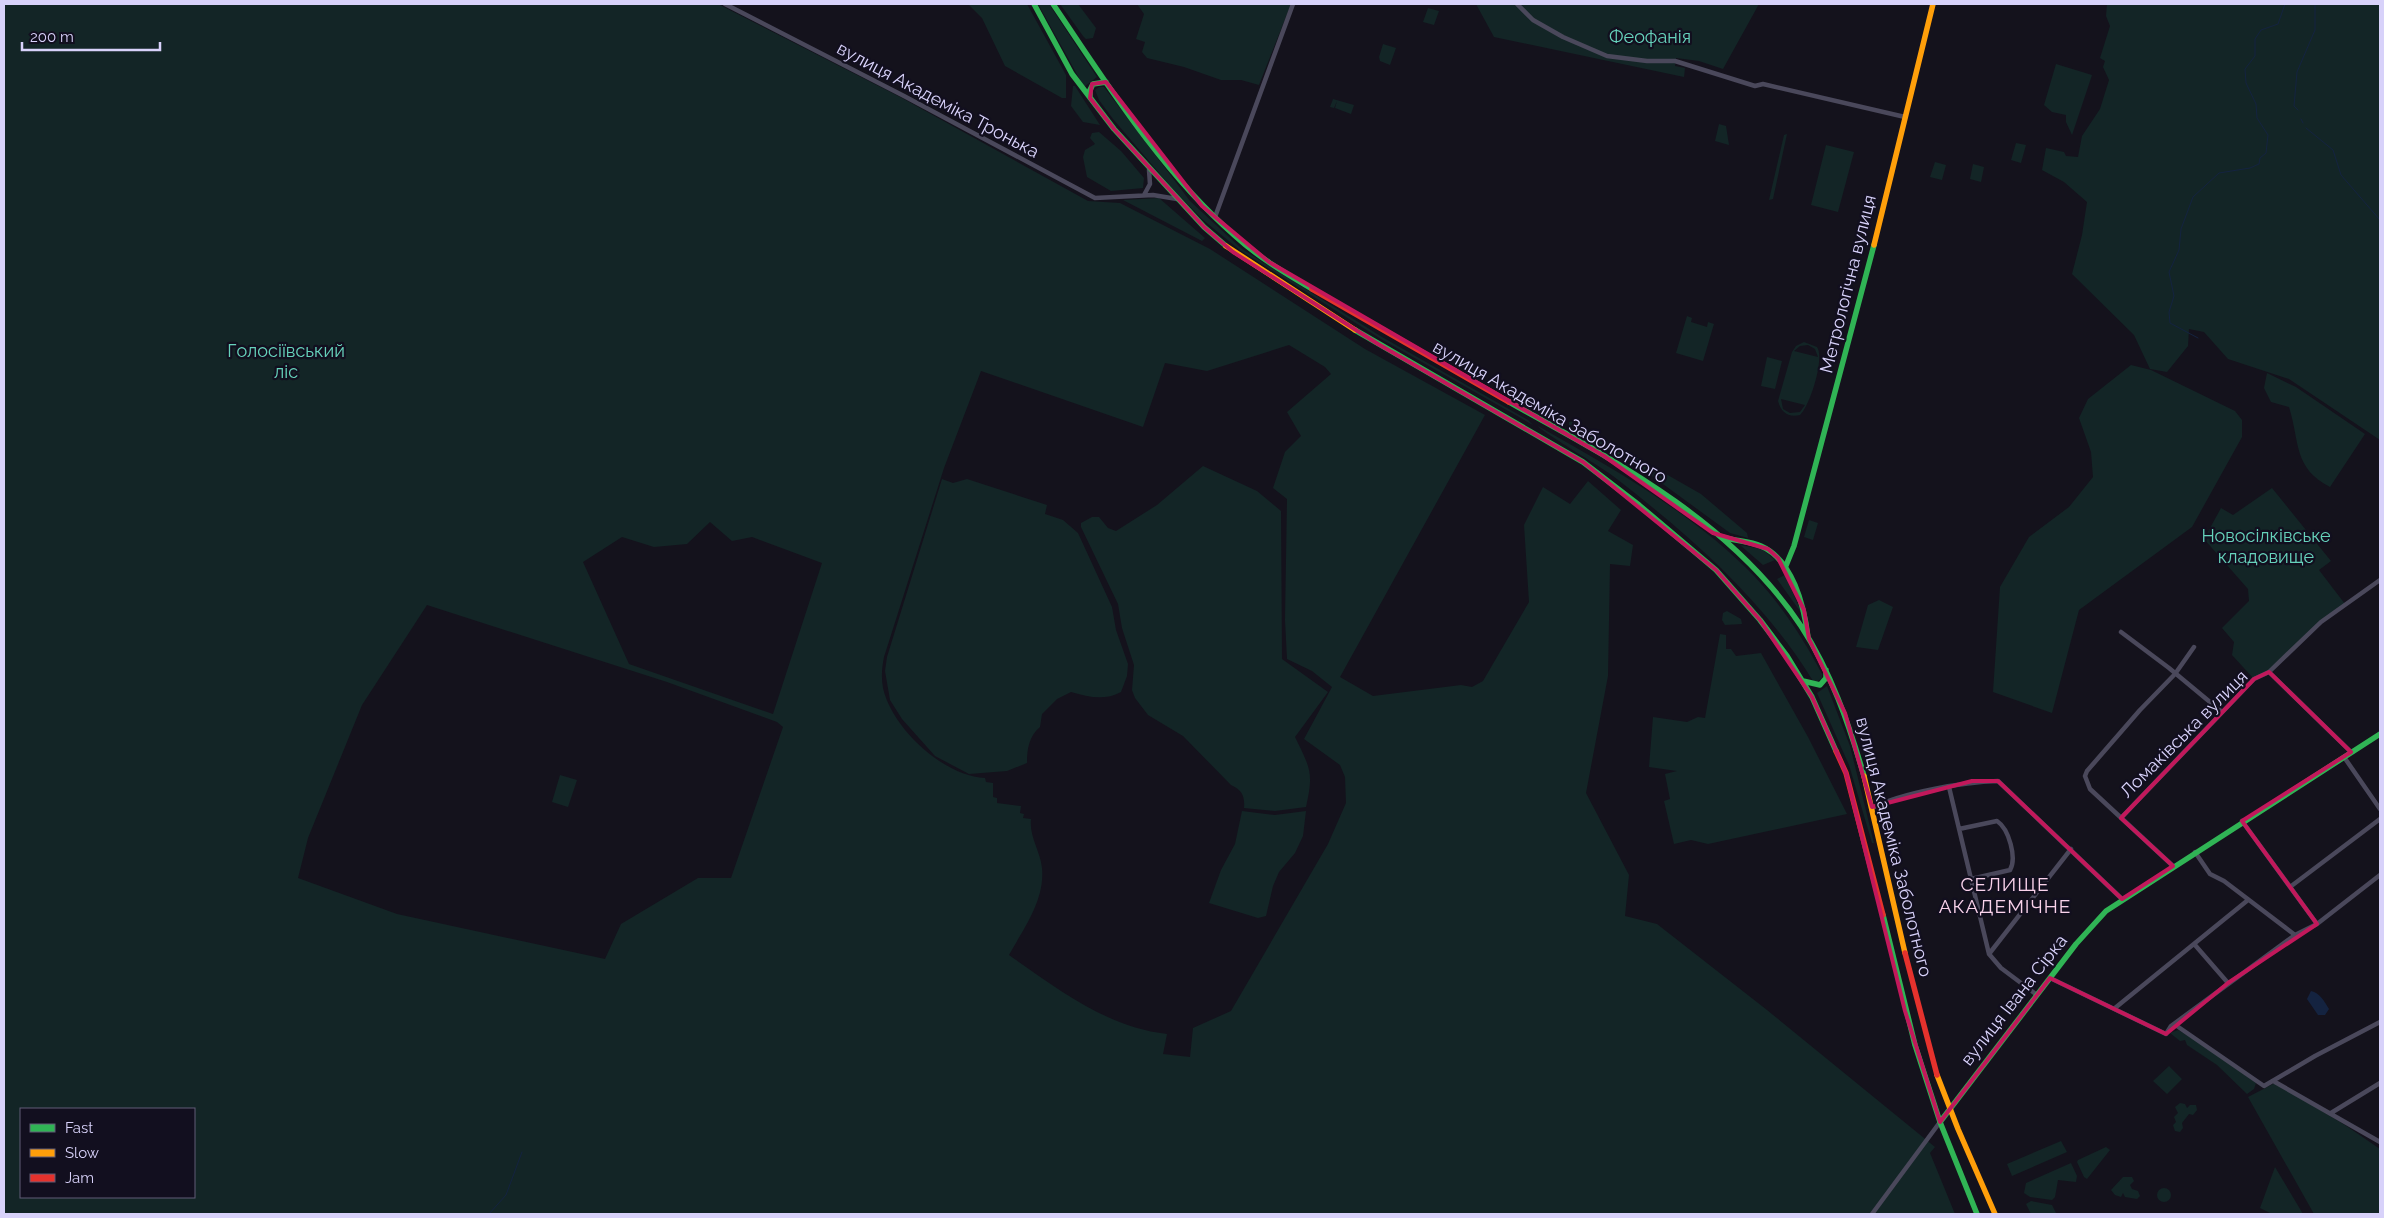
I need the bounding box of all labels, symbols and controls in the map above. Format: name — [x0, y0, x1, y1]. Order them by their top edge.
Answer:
scale bar — [22, 20, 160, 52]
park label: Феофанія — [1609, 26, 1691, 47]
text: 200 m — [30, 28, 74, 46]
street label: вулиця Академіка Тронька — [834, 37, 1043, 162]
street label: Метрологічна вулиця — [1815, 193, 1880, 375]
street label: вулиця Академіка Заболотного — [1430, 336, 1671, 487]
park label: Голосіївський ліс — [227, 340, 345, 382]
park label: Новосілківське кладовище — [2201, 525, 2331, 567]
street label: Ломаківська вулиця — [2116, 666, 2252, 802]
street label: вулиця Академіка Заболотного — [1852, 715, 1937, 979]
district label: СЕЛИЩЕ АКАДЕМІЧНЕ — [1939, 873, 2071, 917]
street label: вулиця Івана Сірка — [1956, 930, 2071, 1069]
legend — [20, 1108, 195, 1198]
text: Fast — [65, 1119, 93, 1137]
text: Slow — [65, 1144, 99, 1162]
text: Jam — [65, 1169, 94, 1187]

